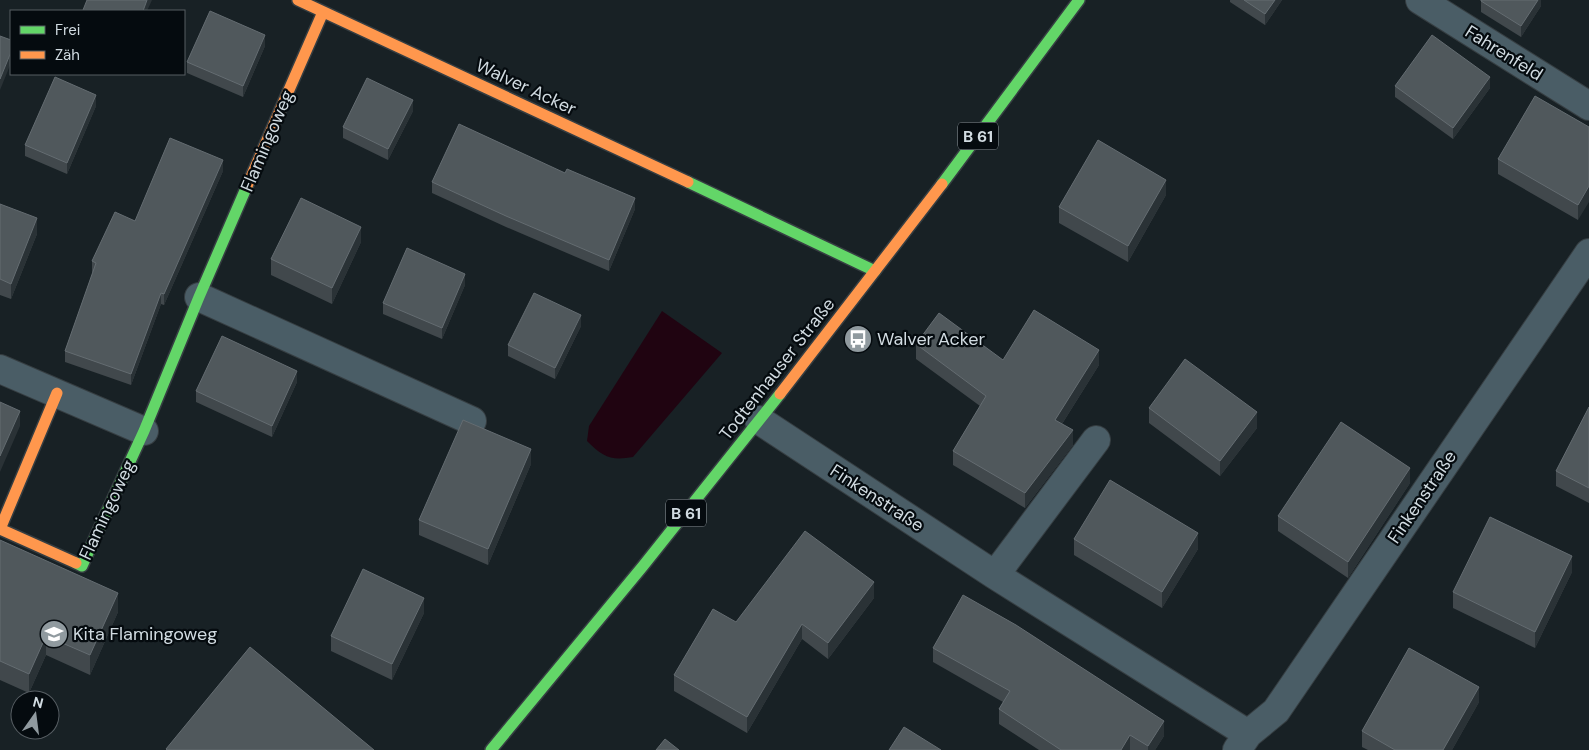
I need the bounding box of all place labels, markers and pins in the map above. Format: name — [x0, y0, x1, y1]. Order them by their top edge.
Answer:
bus stop icon: Walver Acker — [843, 324, 873, 354]
place label: Walver Acker — [877, 327, 985, 351]
school or university icon: Kita Flamingoweg — [39, 619, 69, 649]
place label: Kita Flamingoweg — [73, 622, 217, 646]

